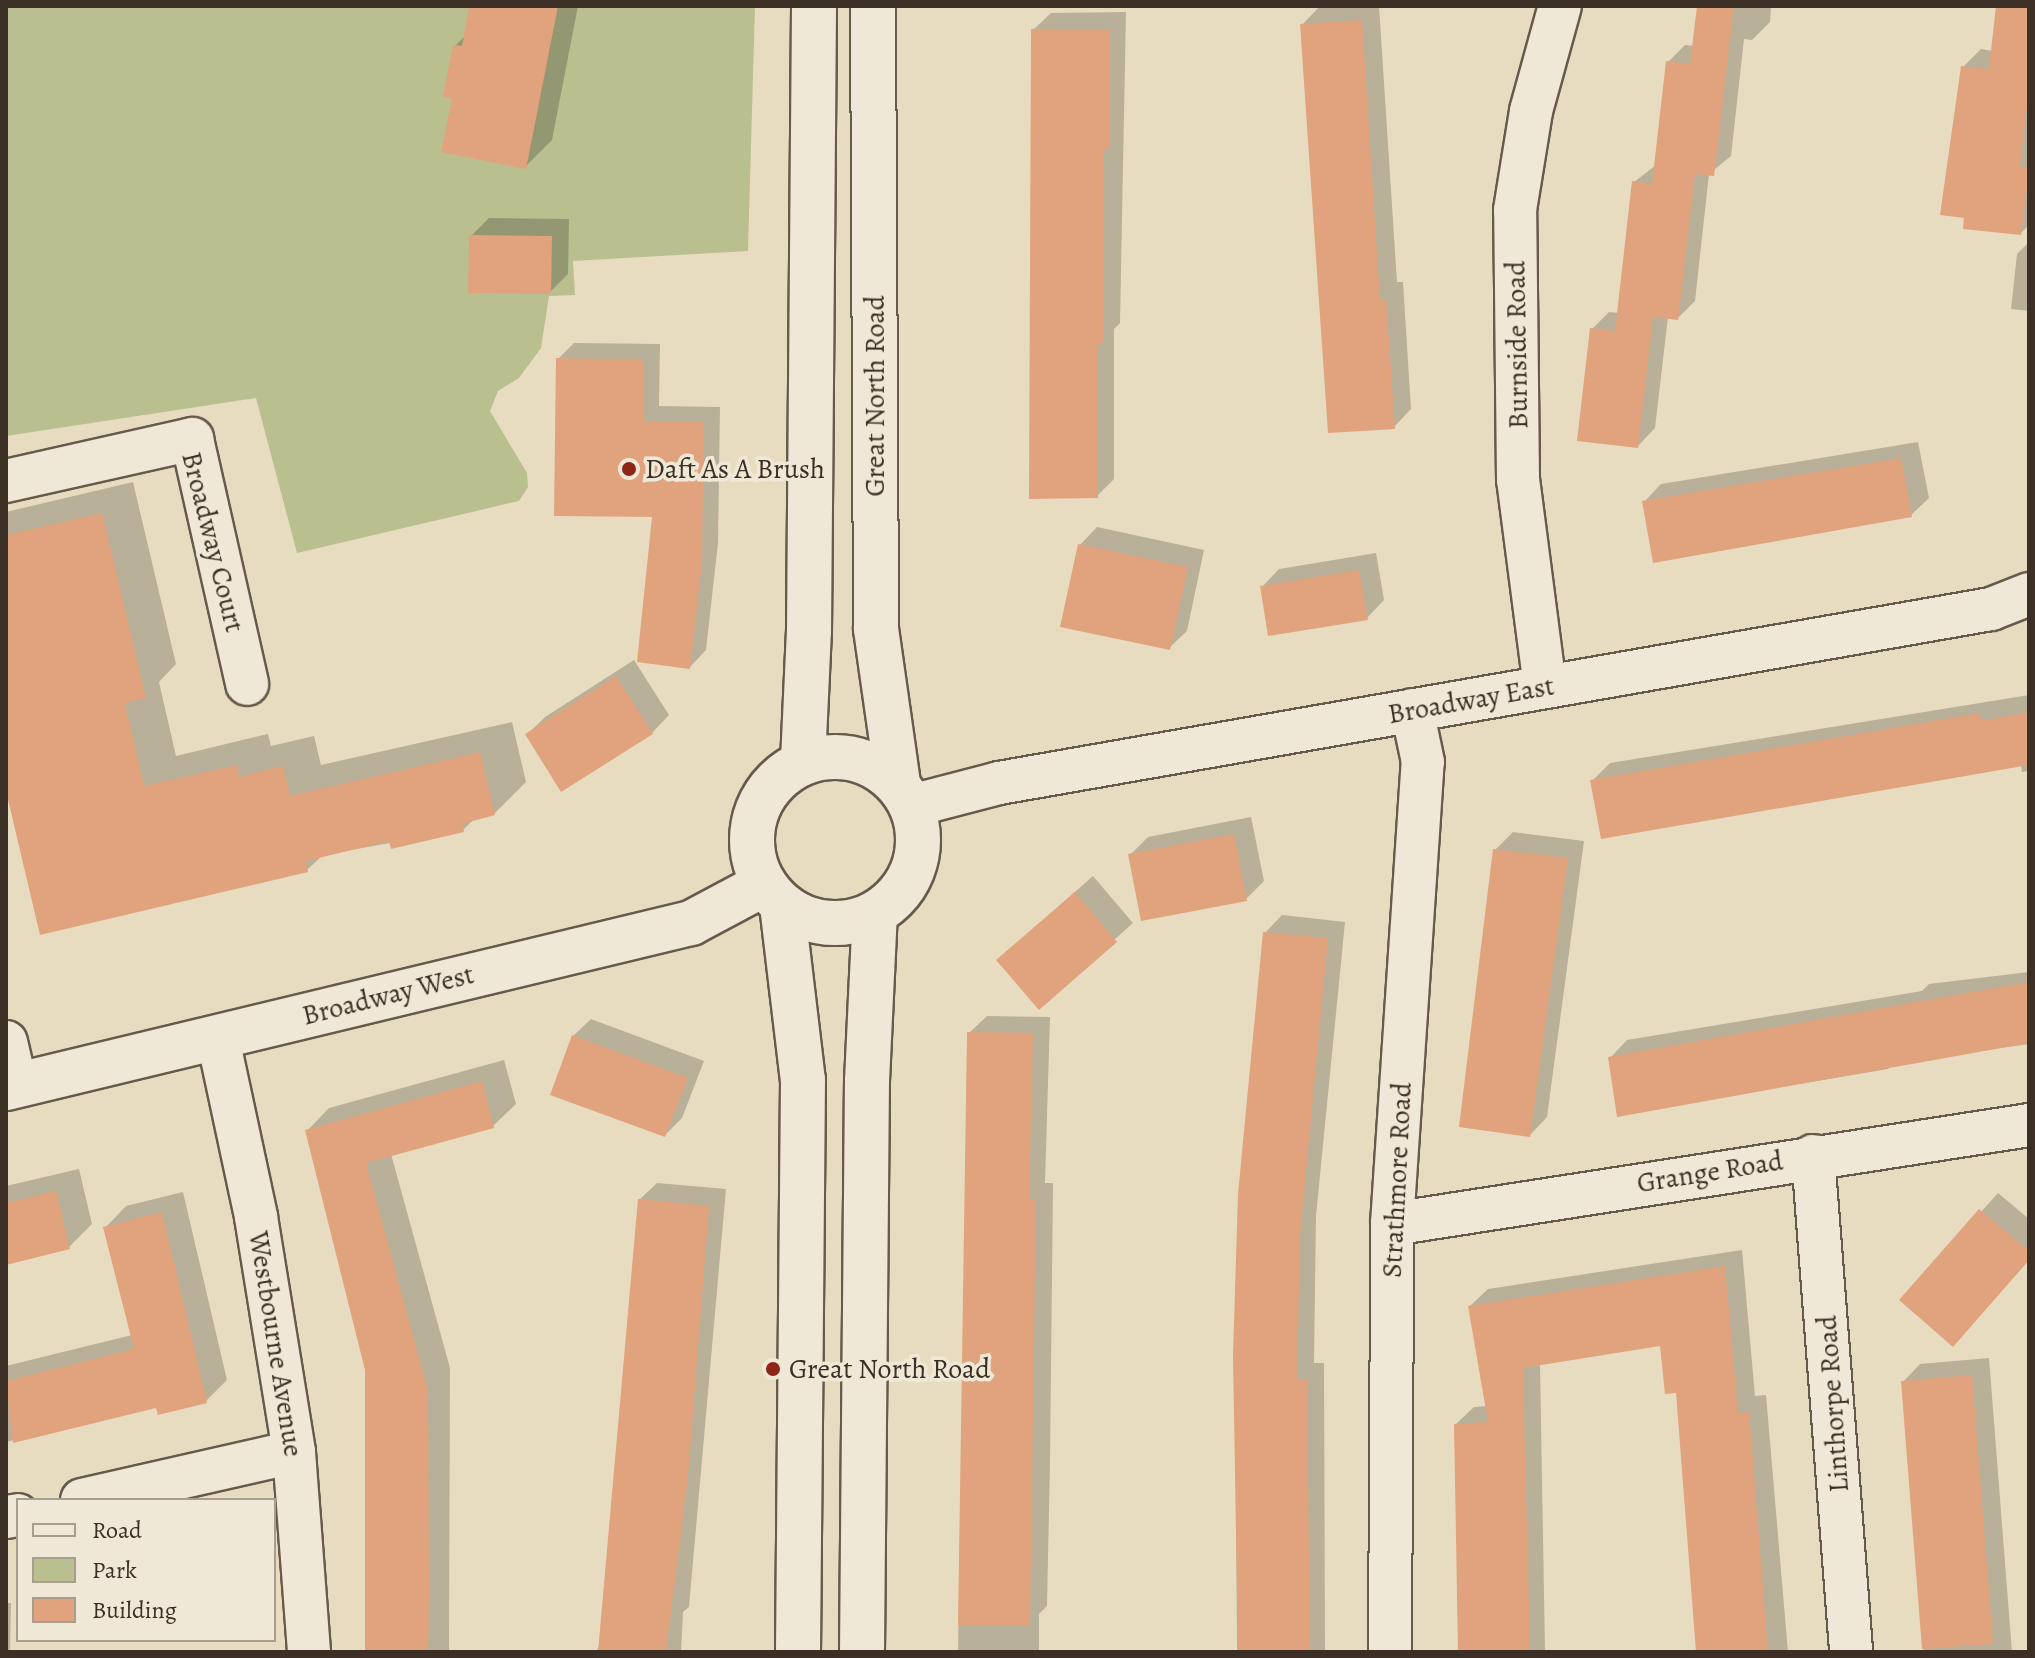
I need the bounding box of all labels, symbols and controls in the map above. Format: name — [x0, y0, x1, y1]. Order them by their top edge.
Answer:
street label: Burnside Road — [1499, 260, 1535, 430]
street label: Great North Road — [858, 295, 892, 497]
street label: Broadway Court — [174, 448, 252, 636]
place label: Daft As A Brush — [645, 452, 825, 486]
marker: Daft As A Brush — [620, 460, 638, 478]
street label: Broadway East — [1385, 669, 1557, 731]
street label: Broadway West — [299, 957, 477, 1033]
street label: Strathmore Road — [1375, 1081, 1419, 1279]
street label: Grange Road — [1635, 1144, 1785, 1200]
street label: Westbourne Avenue — [242, 1229, 310, 1459]
street label: Linthorpe Road — [1810, 1314, 1856, 1494]
place label: Great North Road — [789, 1352, 990, 1386]
marker: Great North Road — [764, 1360, 782, 1378]
legend — [16, 1498, 276, 1642]
text: Road — [92, 1514, 142, 1546]
text: Park — [92, 1554, 137, 1586]
text: Building — [92, 1594, 177, 1626]

